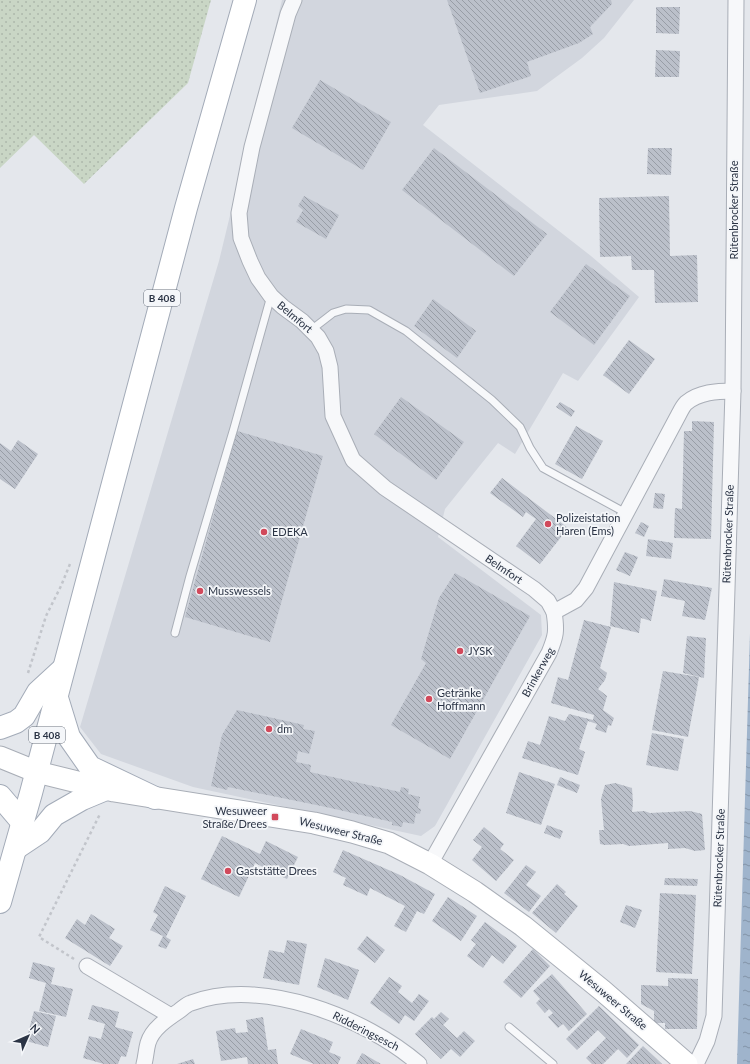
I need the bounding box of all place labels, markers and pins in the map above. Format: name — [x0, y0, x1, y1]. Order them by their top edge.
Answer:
place label: Polizeistation Haren (Ems) — [556, 511, 620, 537]
marker: Polizeistation Haren (Ems) — [543, 519, 553, 529]
place label: EDEKA — [272, 525, 308, 538]
marker: EDEKA — [259, 527, 269, 537]
place label: Musswessels — [208, 584, 271, 597]
marker: Musswessels — [195, 586, 205, 596]
place label: JYSK — [468, 644, 493, 657]
marker: JYSK — [455, 646, 465, 656]
place label: Getränke Hoffmann — [437, 686, 485, 712]
marker: Getränke Hoffmann — [424, 694, 434, 704]
place label: dm — [277, 722, 292, 735]
marker: dm — [264, 724, 274, 734]
place label: Wesuweer Straße/Drees — [202, 804, 267, 830]
marker: Wesuweer Straße/Drees — [270, 812, 280, 822]
place label: Gaststätte Drees — [236, 864, 317, 877]
marker: Gaststätte Drees — [223, 866, 233, 876]

